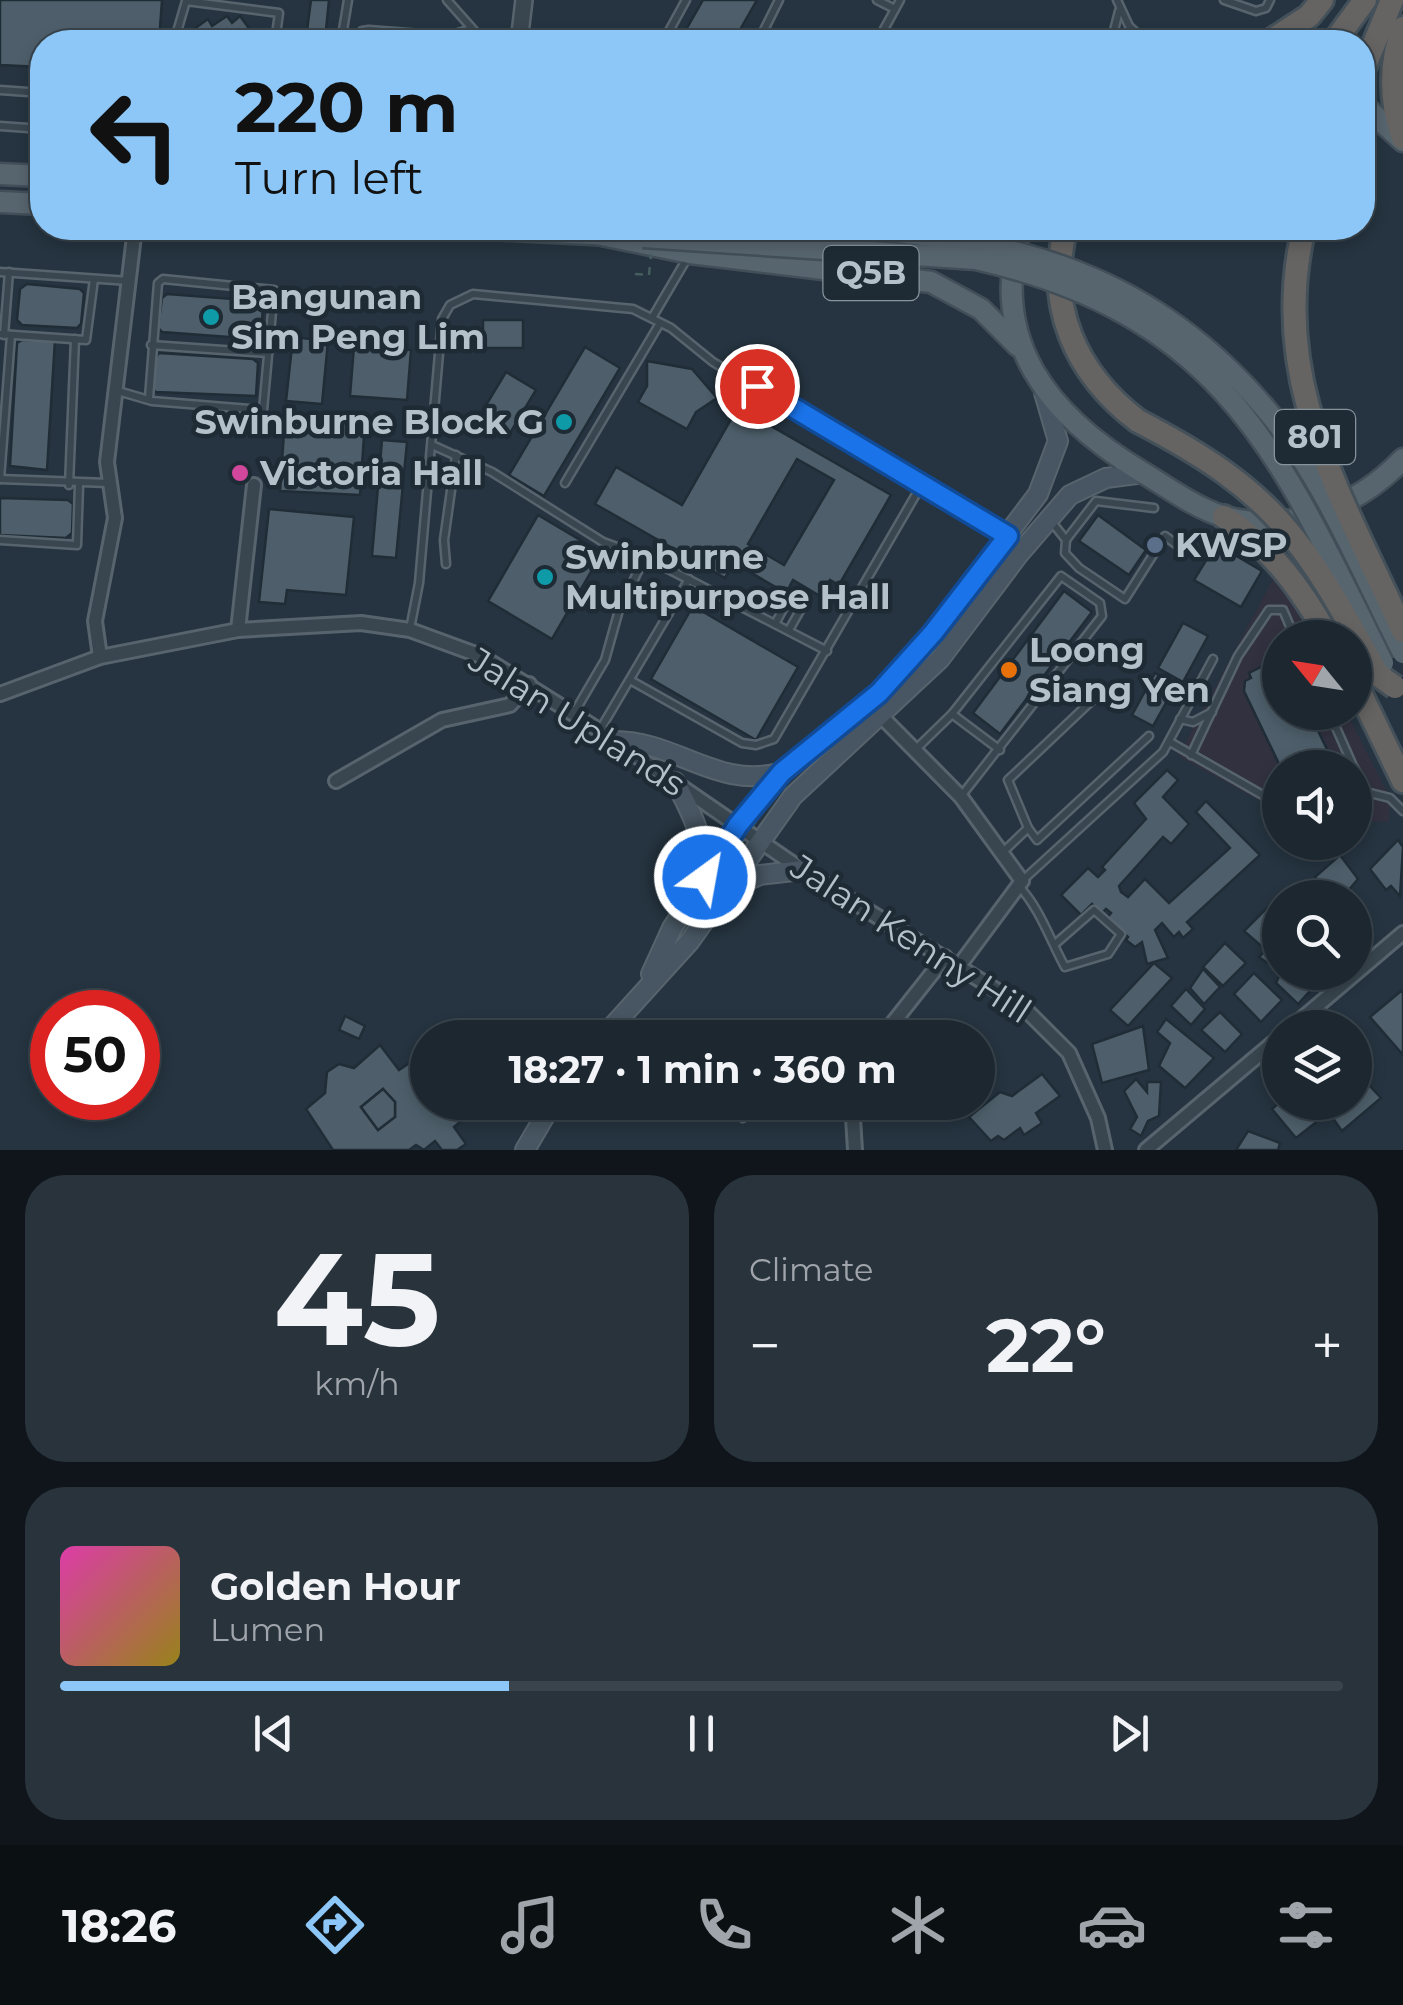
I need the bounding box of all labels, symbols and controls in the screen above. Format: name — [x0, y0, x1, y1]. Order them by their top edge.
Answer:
text: 220 m — [235, 64, 458, 150]
icon: left — [70, 70, 200, 200]
text: Turn left — [235, 150, 423, 205]
road number: Q5B — [824, 246, 918, 300]
place label: Bangunan Sim Peng Lim — [231, 275, 485, 358]
marker: Bangunan Sim Peng Lim — [200, 306, 222, 328]
pin — [715, 344, 800, 429]
icon: arrive — [730, 359, 785, 414]
place label: Swinburne Block G — [194, 400, 544, 443]
road number: 801 — [1275, 410, 1355, 464]
marker: Swinburne Block G — [553, 411, 575, 433]
place label: Victoria Hall — [259, 451, 483, 494]
marker: Victoria Hall — [229, 462, 251, 484]
place label: KWSP — [1175, 523, 1288, 566]
marker: KWSP — [1144, 534, 1166, 556]
place label: Swinburne Multipurpose Hall — [565, 535, 891, 618]
marker: Swinburne Multipurpose Hall — [534, 566, 556, 588]
north arrow — [1262, 620, 1372, 730]
map controls — [1262, 620, 1372, 1120]
place label: Loong Siang Yen — [1029, 628, 1210, 711]
street label: Jalan Uplands — [460, 637, 693, 805]
marker: Loong Siang Yen — [998, 659, 1020, 681]
button: sound — [1262, 750, 1372, 860]
position arrow — [653, 825, 757, 929]
street label: Jalan Kenny Hill — [782, 844, 1039, 1032]
button: search — [1262, 880, 1372, 990]
speed limit sign: 50 — [30, 990, 160, 1120]
button: layers — [1262, 1010, 1372, 1120]
text: 18:27 · 1 min · 360 m — [508, 1046, 897, 1093]
text: 45 — [274, 1219, 440, 1378]
text: Climate — [749, 1250, 873, 1289]
text: 22° — [986, 1299, 1106, 1391]
text: − — [749, 1312, 781, 1379]
text: + — [1311, 1312, 1343, 1379]
text: km/h — [314, 1364, 400, 1403]
text: Golden Hour — [210, 1563, 461, 1610]
text: Lumen — [210, 1610, 325, 1649]
icon: previous — [246, 1706, 301, 1761]
icon: pause — [674, 1706, 729, 1761]
icon: next — [1102, 1706, 1157, 1761]
icon: directions — [300, 1890, 370, 1960]
icon: music — [495, 1890, 565, 1960]
icon: phone — [689, 1890, 759, 1960]
icon: climate — [883, 1890, 953, 1960]
icon: car — [1077, 1890, 1147, 1960]
icon: filters — [1271, 1890, 1341, 1960]
text: 18:26 — [62, 1898, 176, 1953]

